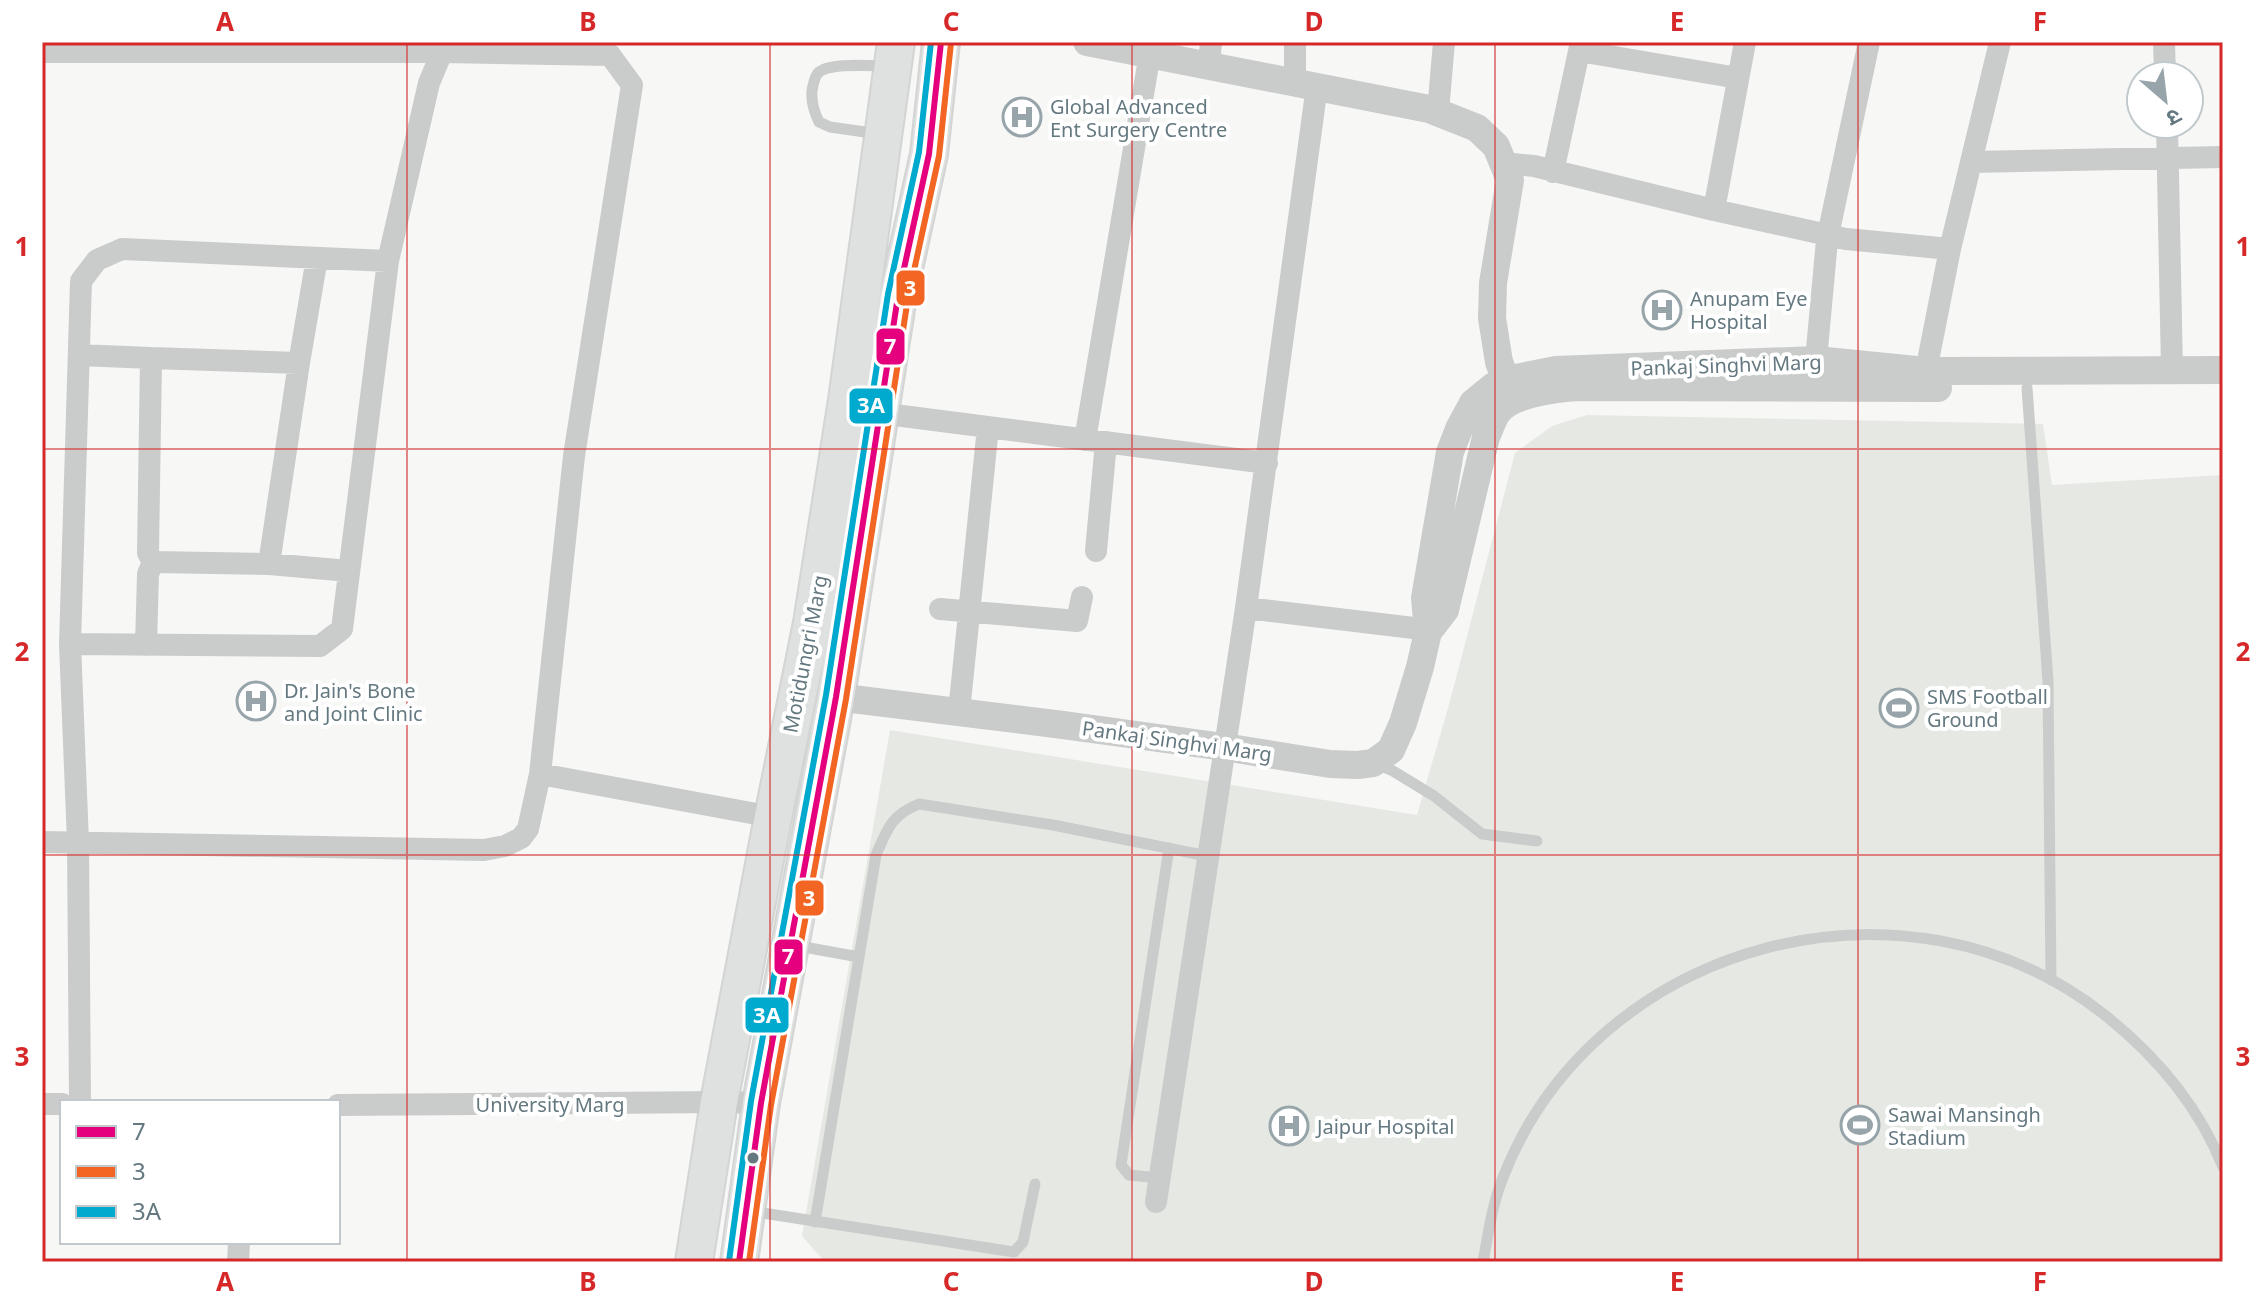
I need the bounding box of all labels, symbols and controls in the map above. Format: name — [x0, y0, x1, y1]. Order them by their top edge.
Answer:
text: A — [216, 3, 234, 39]
text: B — [579, 3, 597, 39]
text: C — [943, 3, 959, 39]
text: D — [1304, 3, 1324, 39]
text: E — [1670, 3, 1684, 39]
text: F — [2033, 3, 2047, 39]
north arrow — [2125, 60, 2205, 140]
place label: Global Advanced Ent Surgery Centre — [1050, 93, 1227, 143]
hospital icon: Global Advanced Ent Surgery Centre — [1001, 96, 1043, 138]
text: उ — [2161, 102, 2188, 135]
text: 1 — [15, 228, 29, 264]
text: 1 — [2236, 228, 2250, 264]
line badge: 3 — [895, 269, 926, 307]
text: 3 — [904, 272, 916, 302]
place label: Anupam Eye Hospital — [1690, 285, 1808, 335]
hospital icon: Anupam Eye Hospital — [1641, 289, 1683, 331]
line badge: 7 — [875, 327, 906, 366]
text: 7 — [884, 330, 896, 360]
street label: Pankaj Singhvi Marg — [1630, 348, 1822, 382]
line badge: 3A — [848, 387, 894, 425]
text: 3A — [857, 389, 886, 419]
street label: Motidungri Marg — [776, 573, 834, 735]
text: 2 — [15, 633, 30, 669]
text: 2 — [2236, 633, 2251, 669]
place label: Dr. Jain's Bone and Joint Clinic — [284, 677, 423, 727]
hospital icon: Dr. Jain's Bone and Joint Clinic — [235, 680, 277, 722]
place label: SMS Football Ground — [1927, 683, 2048, 733]
sports icon: SMS Football Ground — [1878, 687, 1920, 729]
street label: Pankaj Singhvi Marg — [1080, 714, 1274, 768]
line badge: 3 — [794, 879, 825, 917]
text: 3 — [803, 882, 815, 912]
line badge: 7 — [773, 938, 804, 976]
text: 7 — [782, 940, 794, 970]
line badge: 3A — [744, 996, 790, 1034]
text: 3A — [753, 999, 782, 1029]
text: 3 — [15, 1038, 29, 1074]
text: 3 — [2236, 1038, 2250, 1074]
street label: University Marg — [476, 1091, 624, 1118]
legend — [60, 1100, 340, 1244]
place label: Sawai Mansingh Stadium — [1888, 1101, 2041, 1151]
sports icon: Sawai Mansingh Stadium — [1839, 1104, 1881, 1146]
hospital icon: Jaipur Hospital — [1268, 1105, 1310, 1147]
place label: Jaipur Hospital — [1315, 1113, 1455, 1140]
text: 7 — [132, 1114, 146, 1147]
unlabelled marker — [745, 1150, 761, 1166]
text: 3 — [132, 1154, 146, 1187]
text: 3A — [132, 1194, 162, 1227]
text: A — [216, 1263, 234, 1299]
text: B — [579, 1263, 597, 1299]
text: C — [943, 1263, 959, 1299]
text: D — [1304, 1263, 1324, 1299]
text: E — [1670, 1263, 1684, 1299]
text: F — [2033, 1263, 2047, 1299]

